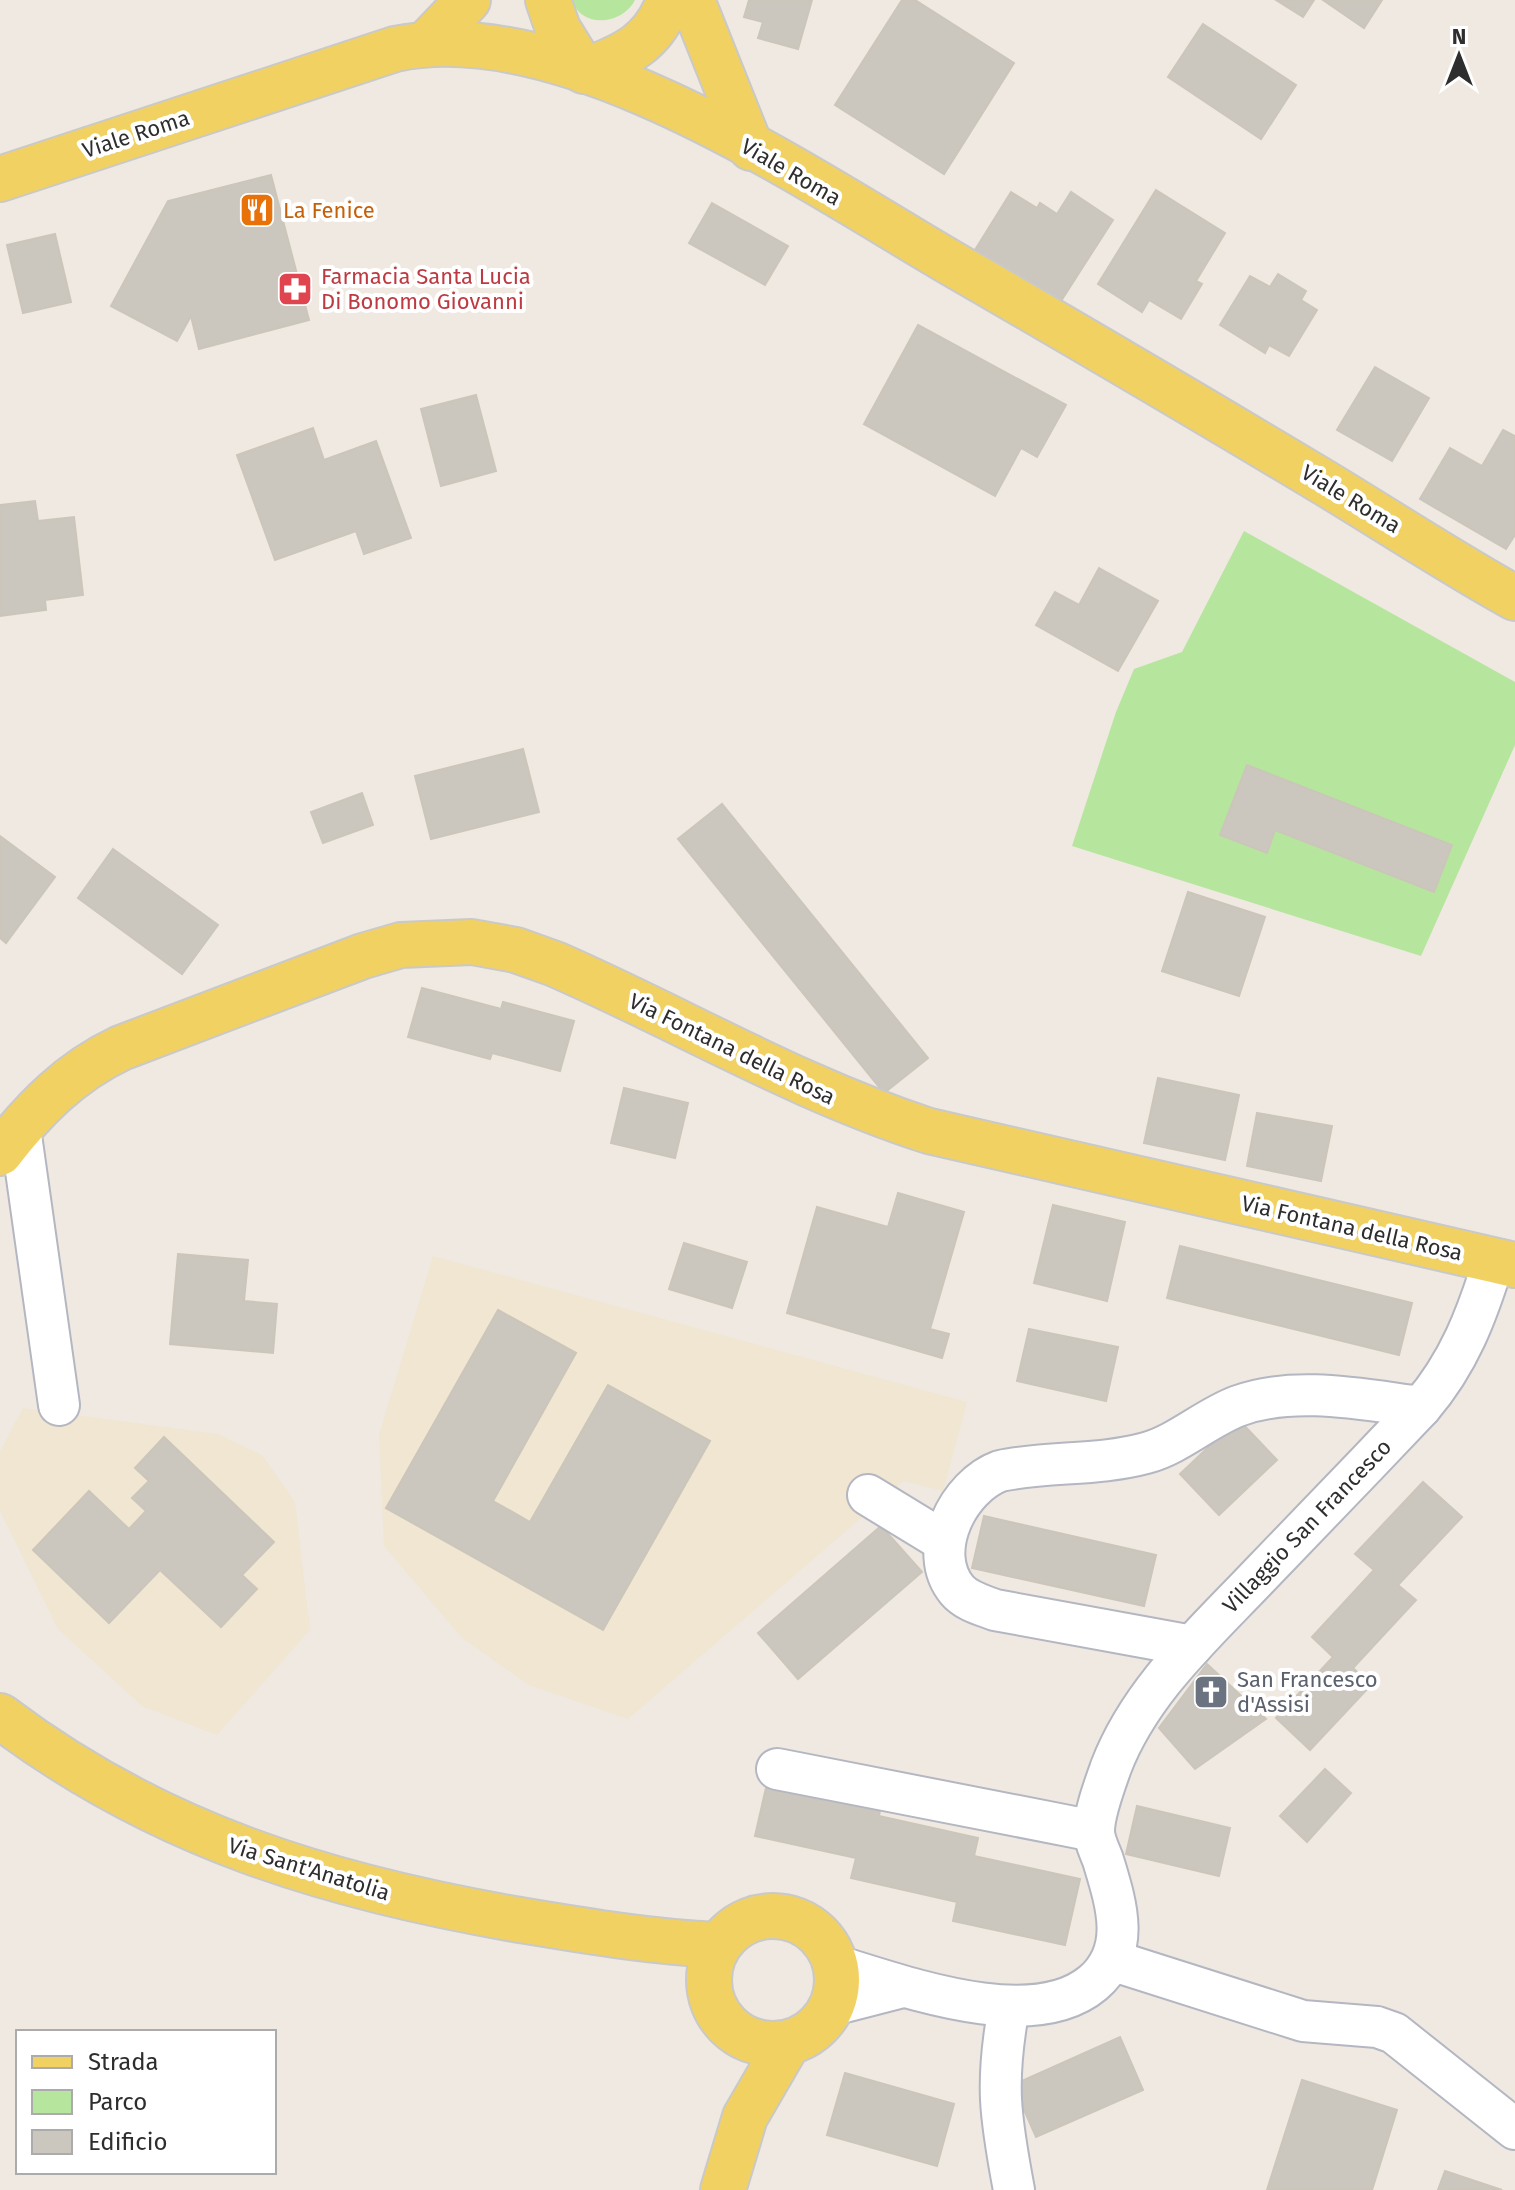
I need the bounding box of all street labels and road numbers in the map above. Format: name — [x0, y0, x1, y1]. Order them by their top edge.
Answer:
street label: Viale Roma — [79, 104, 193, 164]
street label: Viale Roma — [736, 133, 846, 211]
street label: Viale Roma — [1296, 459, 1406, 539]
street label: Via Fontana della Rosa — [625, 987, 839, 1111]
street label: Via Fontana della Rosa — [1239, 1189, 1465, 1267]
street label: Villaggio San Francesco — [1217, 1433, 1397, 1619]
street label: Via Sant'Anatolia — [225, 1832, 393, 1906]

